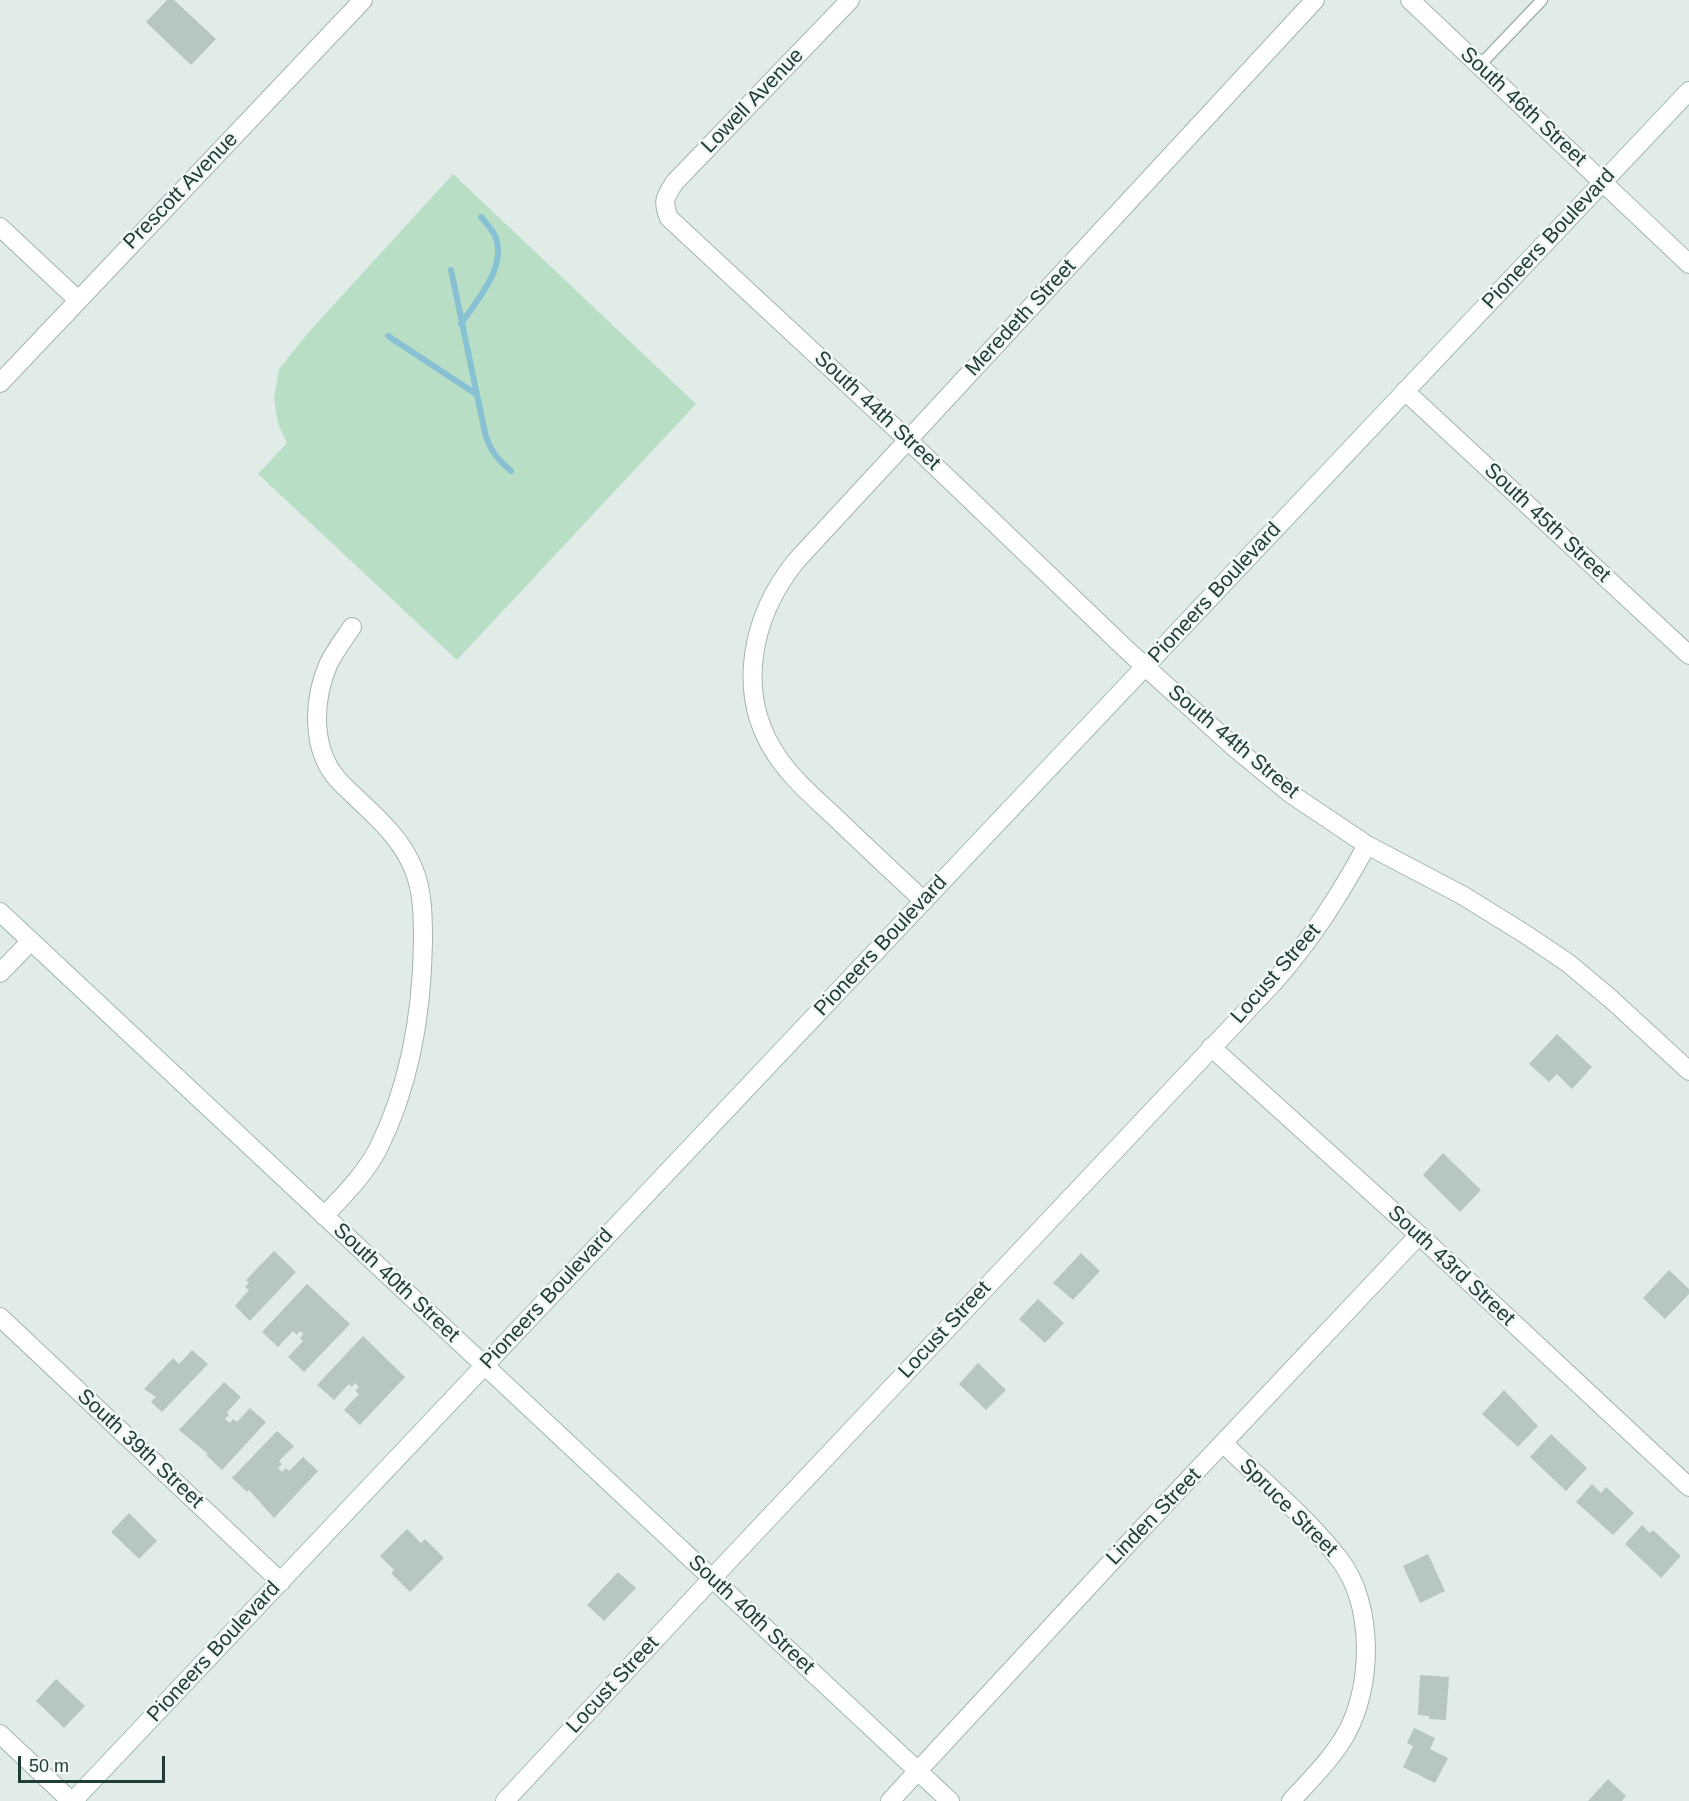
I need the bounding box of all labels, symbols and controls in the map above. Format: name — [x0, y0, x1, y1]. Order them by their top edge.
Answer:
street label: South 46th Street — [1455, 42, 1591, 172]
street label: Lowell Avenue — [697, 43, 809, 159]
street label: Prescott Avenue — [119, 127, 243, 255]
street label: Pioneers Boulevard — [1477, 163, 1621, 315]
street label: Meredeth Street — [960, 254, 1082, 382]
street label: South 44th Street — [809, 346, 945, 476]
street label: South 45th Street — [1479, 458, 1615, 588]
street label: Pioneers Boulevard — [1143, 517, 1287, 669]
street label: South 44th Street — [1162, 680, 1304, 804]
street label: Pioneers Boulevard — [809, 870, 953, 1022]
street label: Locust Street — [1226, 919, 1326, 1029]
street label: South 43rd Street — [1382, 1201, 1520, 1331]
street label: South 40th Street — [328, 1218, 464, 1348]
street label: Pioneers Boulevard — [475, 1223, 619, 1375]
street label: Locust Street — [894, 1276, 996, 1384]
street label: South 39th Street — [72, 1384, 208, 1514]
street label: Spruce Street — [1234, 1454, 1342, 1562]
street label: Linden Street — [1102, 1463, 1206, 1571]
street label: South 40th Street — [683, 1550, 819, 1680]
street label: Pioneers Boulevard — [142, 1576, 286, 1728]
street label: Locust Street — [562, 1631, 664, 1739]
scale bar — [21, 1744, 168, 1782]
text: 50 m — [29, 1756, 69, 1776]

